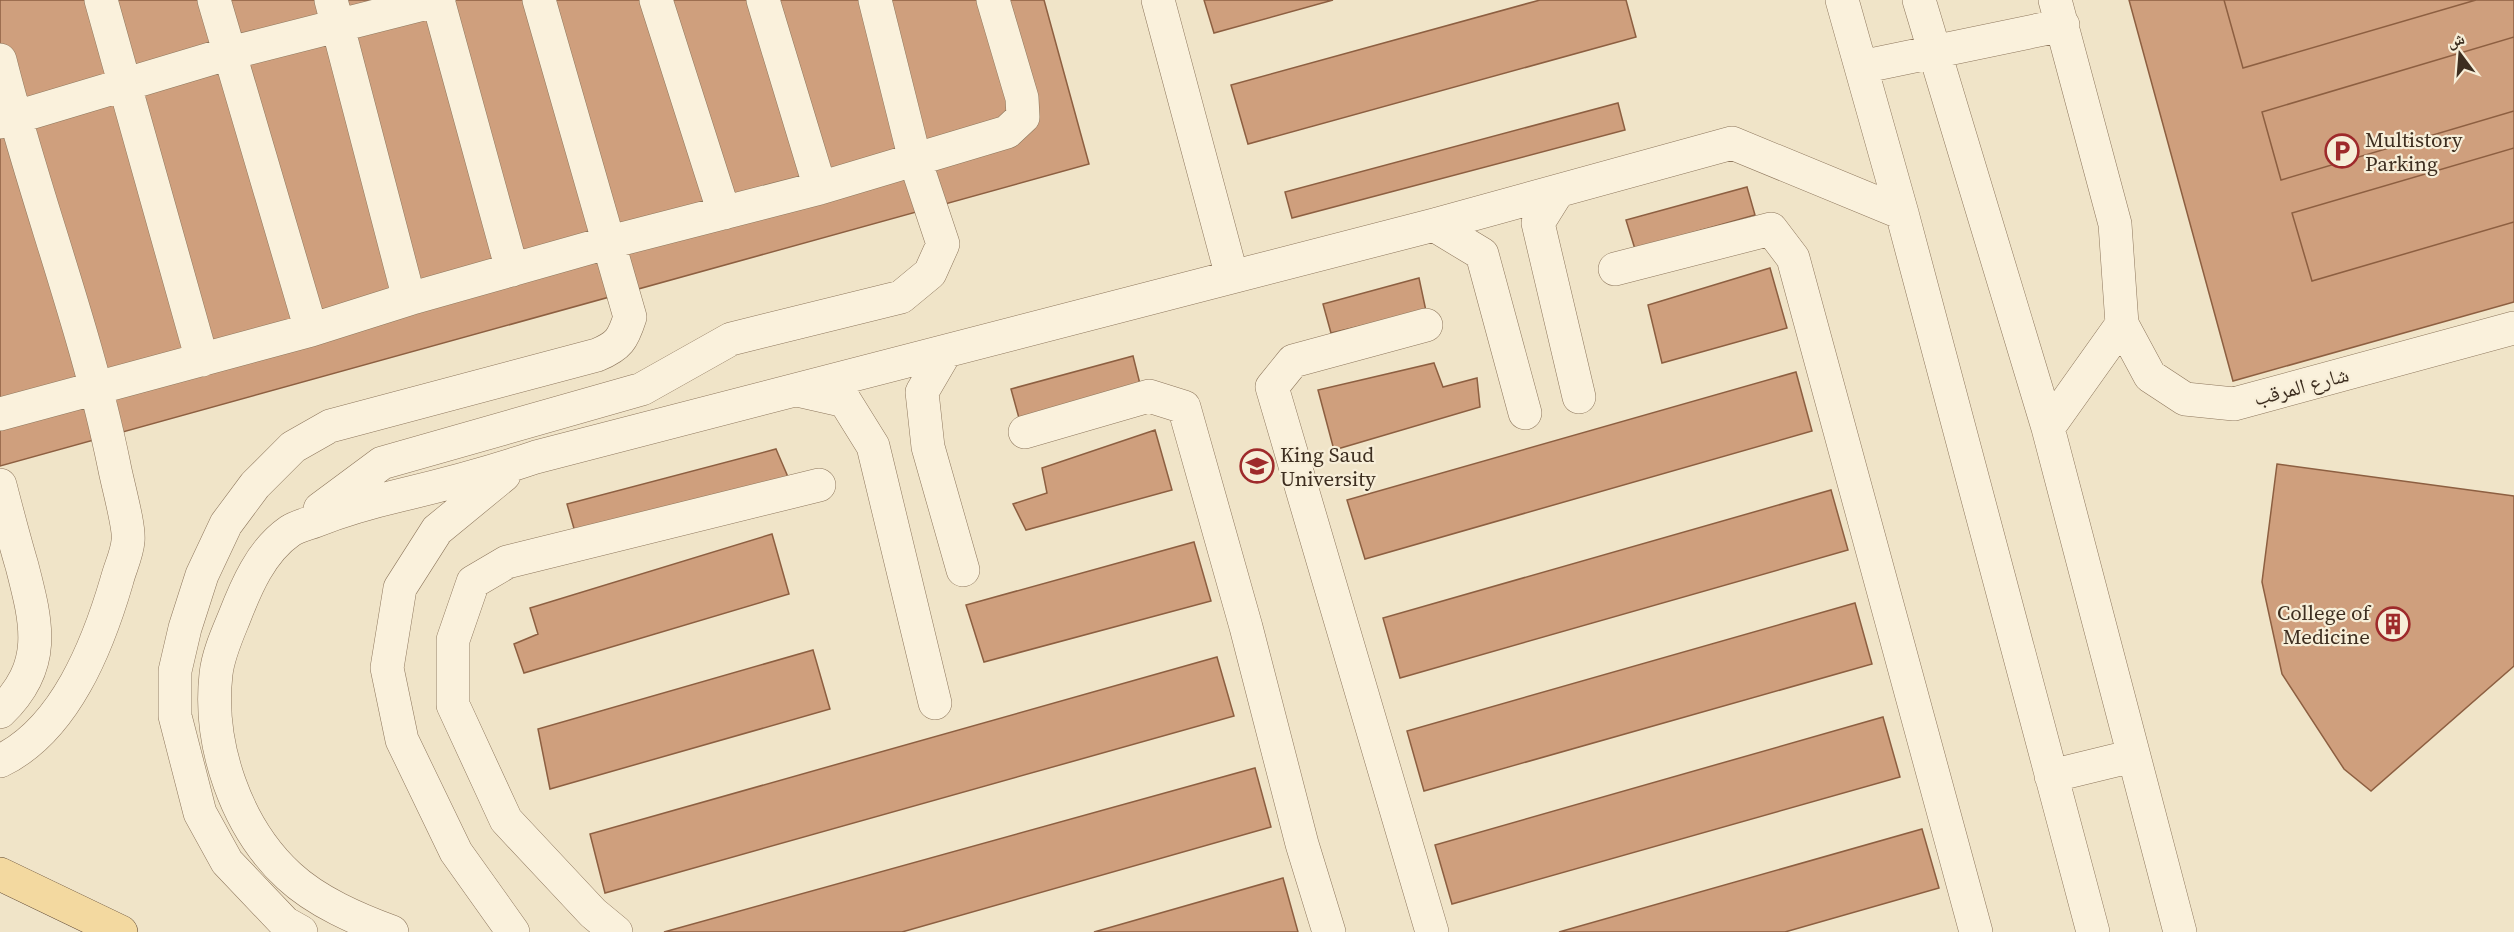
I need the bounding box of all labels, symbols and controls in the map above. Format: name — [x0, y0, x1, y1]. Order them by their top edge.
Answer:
north arrow — [2430, 24, 2490, 84]
text: ش — [2445, 27, 2467, 52]
place label: Multistory Parking — [2365, 125, 2463, 178]
parking icon: Multistory Parking — [2324, 133, 2360, 169]
street label: شارع المرقب — [2250, 359, 2352, 413]
place label: King Saud University — [1280, 440, 1376, 493]
school or university icon: King Saud University — [1239, 448, 1275, 484]
place label: College of Medicine — [2277, 598, 2372, 651]
building icon: College of Medicine — [2375, 606, 2411, 642]

